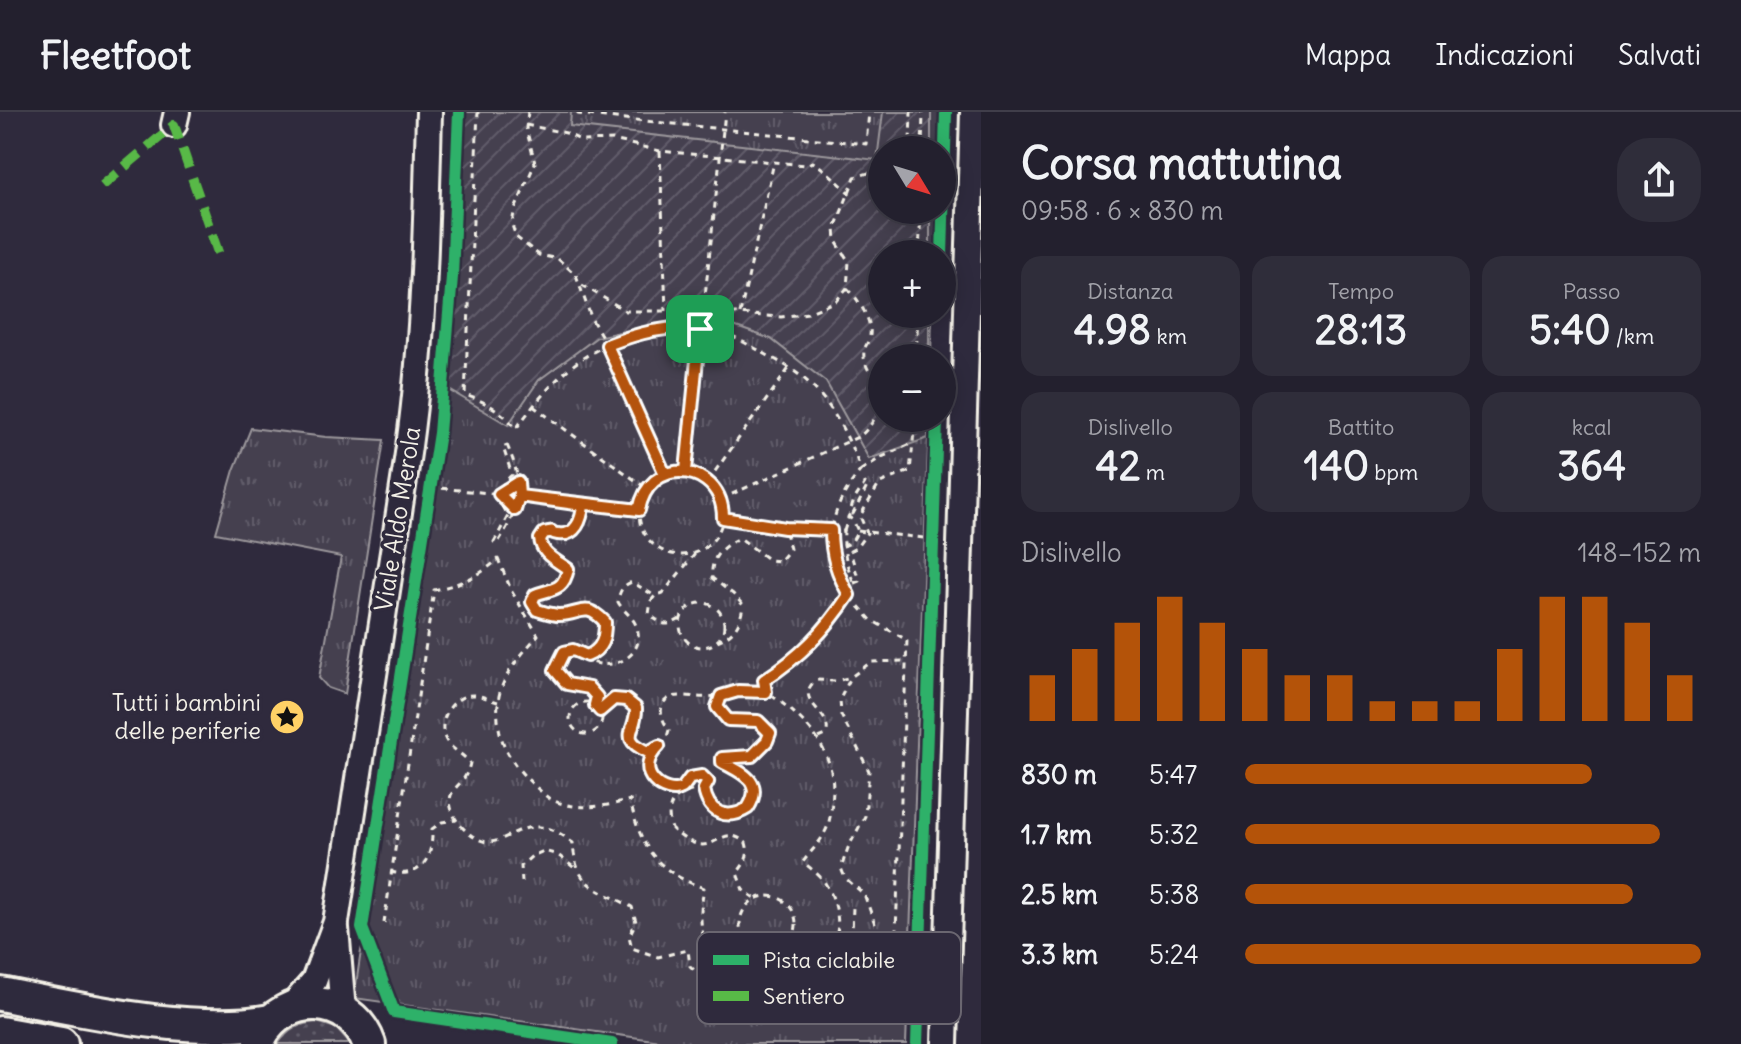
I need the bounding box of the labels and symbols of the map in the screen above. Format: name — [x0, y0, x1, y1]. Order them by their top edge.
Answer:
north arrow — [868, 136, 956, 224]
pin — [666, 295, 734, 363]
street label: Viale Aldo Merola — [368, 424, 426, 613]
place label: Tutti i bambini delle periferie — [112, 687, 261, 745]
place icon: Tutti i bambini delle periferie — [268, 698, 306, 736]
legend — [697, 932, 961, 1024]
text: Pista ciclabile — [763, 946, 895, 974]
text: Sentiero — [763, 982, 845, 1010]

